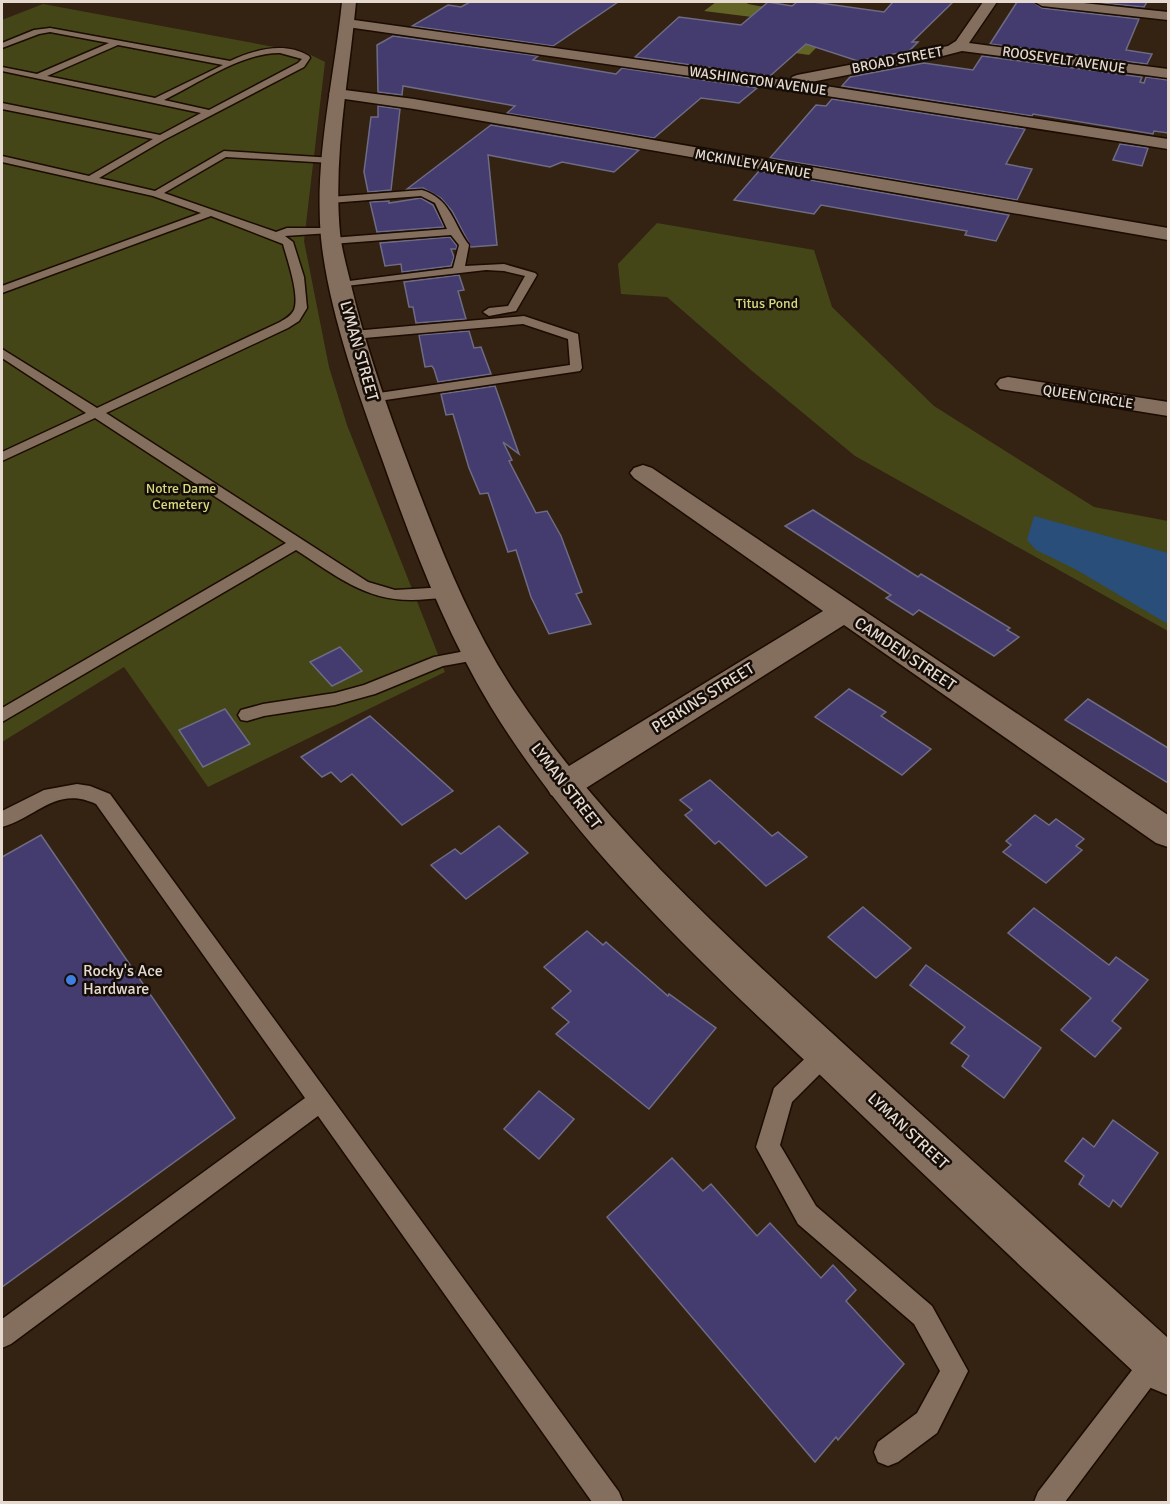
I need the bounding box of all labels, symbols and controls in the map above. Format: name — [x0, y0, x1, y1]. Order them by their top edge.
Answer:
street label: BROAD STREET — [850, 43, 944, 77]
street label: ROOSEVELT AVENUE — [1001, 43, 1127, 77]
street label: WASHINGTON AVENUE — [688, 63, 828, 99]
street label: MCKINLEY AVENUE — [694, 145, 812, 183]
park label: Titus Pond — [736, 295, 798, 312]
street label: LYMAN STREET — [335, 299, 383, 404]
street label: QUEEN CIRCLE — [1042, 381, 1134, 413]
park label: Notre Dame Cemetery — [146, 480, 216, 513]
street label: CAMDEN STREET — [850, 613, 960, 695]
street label: PERKINS STREET — [648, 658, 758, 738]
street label: LYMAN STREET — [526, 739, 606, 833]
place label: Rocky's Ace Hardware — [83, 961, 163, 999]
marker: Rocky's Ace Hardware — [64, 973, 78, 987]
street label: LYMAN STREET — [863, 1088, 953, 1174]

